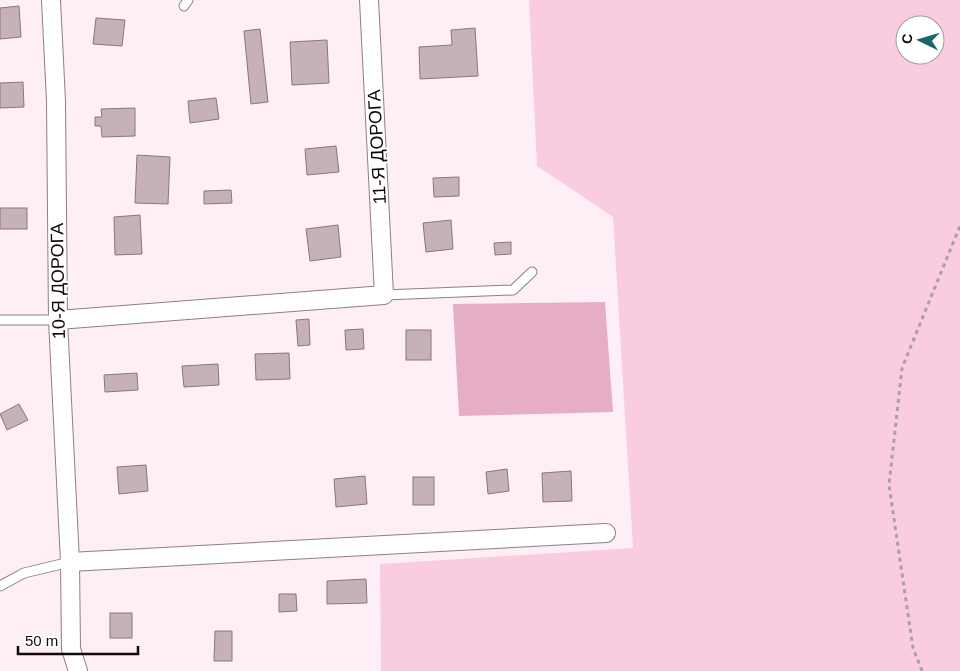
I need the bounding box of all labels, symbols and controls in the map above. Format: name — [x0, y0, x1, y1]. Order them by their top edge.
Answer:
north arrow — [895, 15, 945, 65]
text: С — [899, 33, 915, 45]
street label: 11-Я ДОРОГА — [364, 89, 390, 205]
street label: 10-Я ДОРОГА — [47, 223, 69, 339]
scale bar — [18, 624, 138, 656]
text: 50 m — [25, 632, 58, 649]

